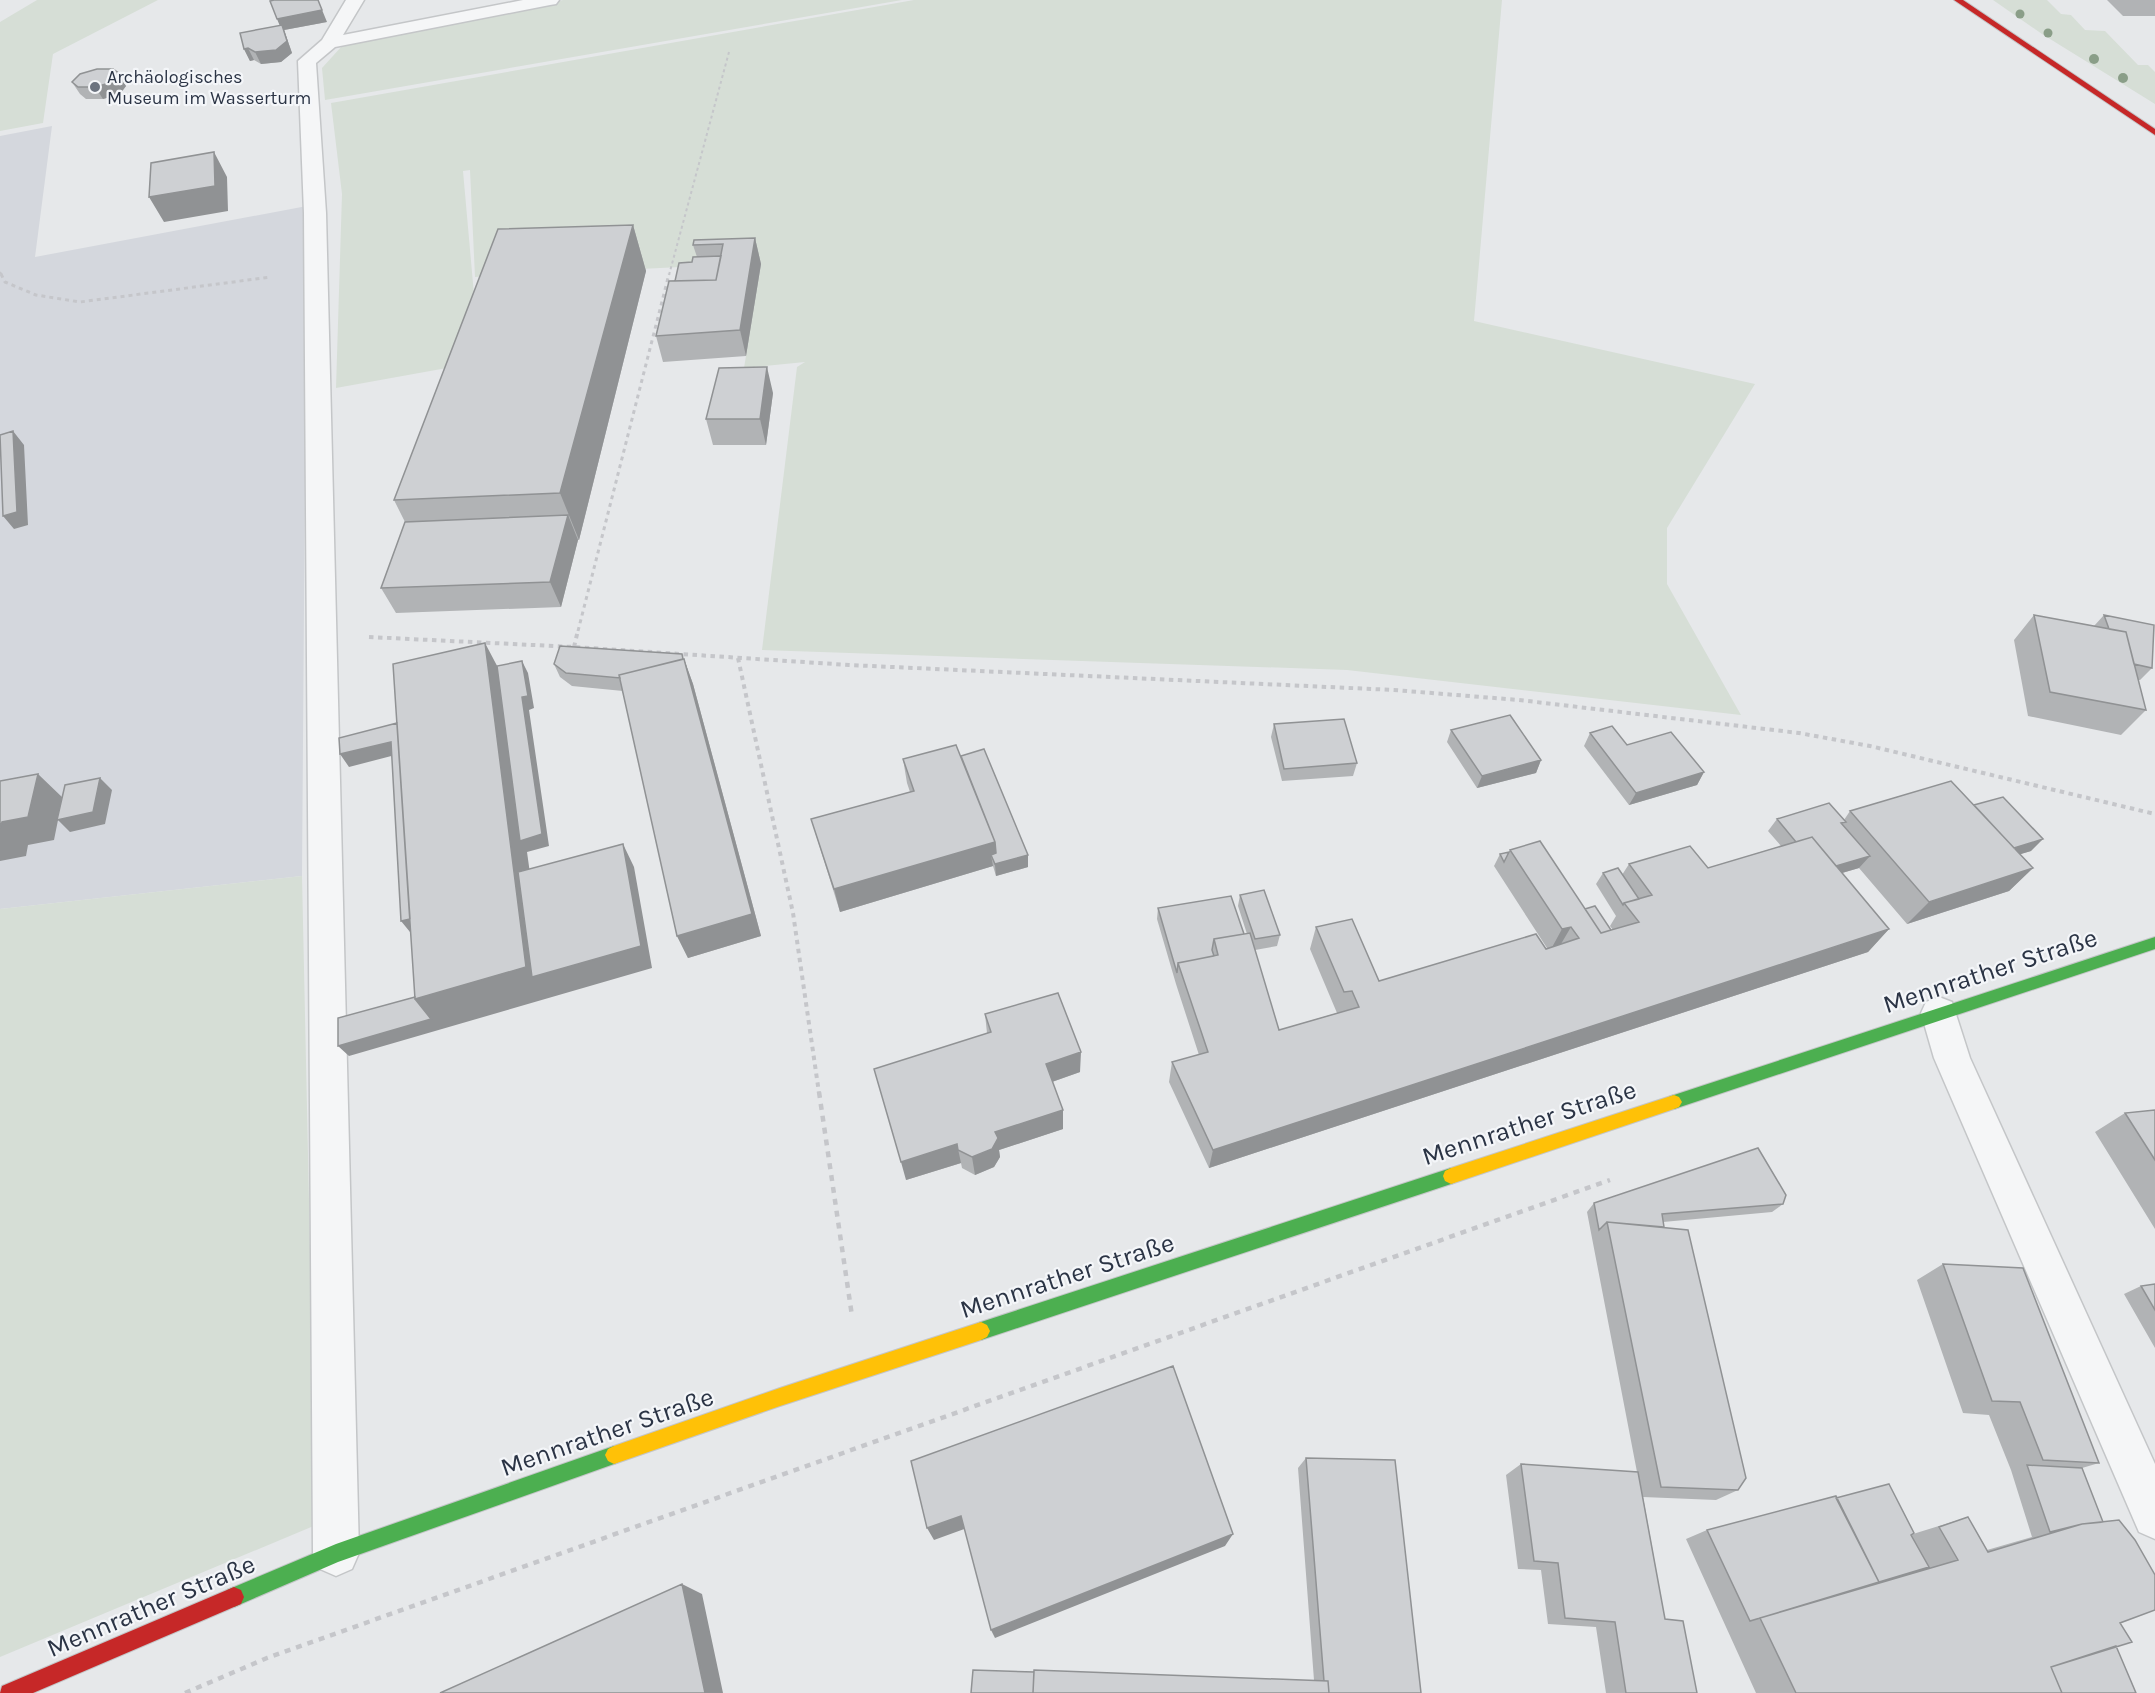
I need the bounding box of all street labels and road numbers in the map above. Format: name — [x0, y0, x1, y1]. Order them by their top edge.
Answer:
street label: Mennrather Straße — [1879, 922, 2101, 1020]
street label: Mennrather Straße — [1418, 1074, 1640, 1172]
street label: Mennrather Straße — [956, 1227, 1178, 1325]
street label: Mennrather Straße — [496, 1381, 718, 1483]
street label: Mennrather Straße — [42, 1548, 260, 1664]

